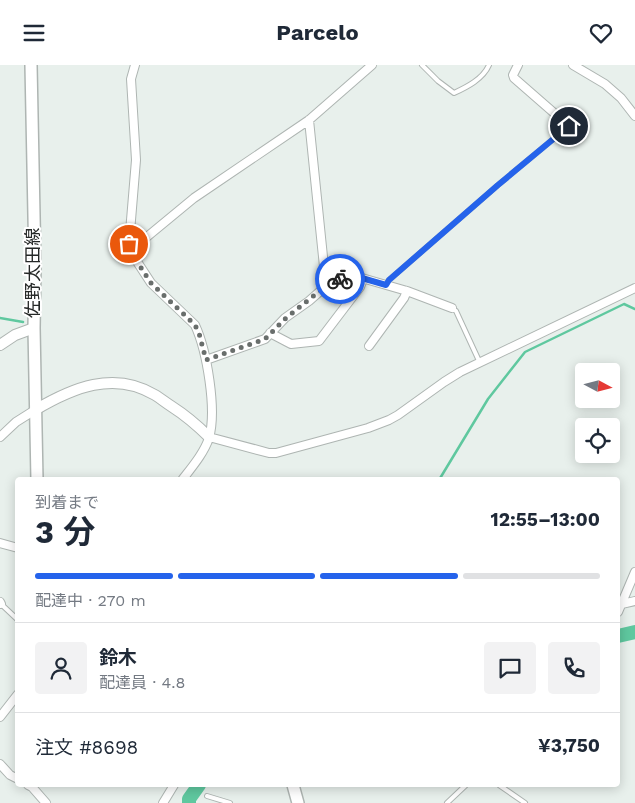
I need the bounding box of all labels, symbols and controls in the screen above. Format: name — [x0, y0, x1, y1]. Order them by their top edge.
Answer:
icon: menu — [20, 19, 48, 47]
icon: heart — [587, 19, 615, 47]
text: Parcelo — [276, 20, 359, 45]
pin — [548, 105, 590, 147]
icon: home — [555, 112, 583, 140]
pin — [108, 223, 150, 265]
street label: 佐野太田線 — [22, 228, 43, 318]
icon: bag — [115, 230, 143, 258]
courier — [315, 254, 365, 304]
icon: bike — [326, 265, 354, 293]
north arrow — [575, 363, 620, 407]
map controls — [575, 363, 620, 463]
button: locate — [575, 418, 620, 463]
text: 到着まで — [35, 493, 99, 512]
text: 12:55–13:00 — [491, 508, 600, 531]
text: 3 分 — [35, 513, 95, 551]
text: 配達中 · 270 m — [35, 591, 146, 610]
button: person — [35, 642, 87, 694]
button: chat — [484, 642, 536, 694]
button: phone — [548, 642, 600, 694]
text: 鈴木 — [99, 646, 137, 669]
text: 配達員 · 4.8 — [99, 673, 185, 692]
text: ¥3,750 — [538, 734, 600, 757]
text: 注文 #8698 — [35, 736, 138, 759]

